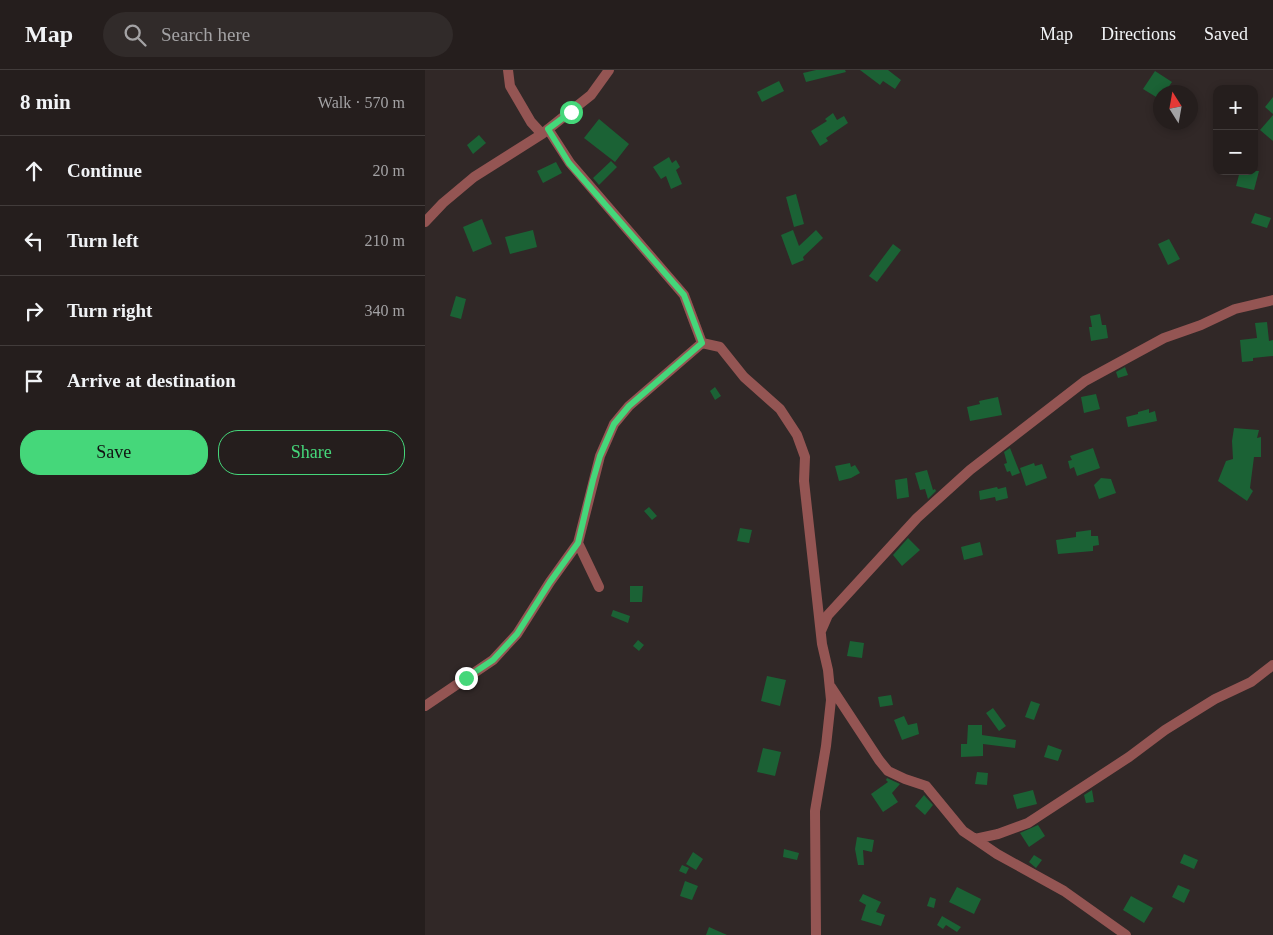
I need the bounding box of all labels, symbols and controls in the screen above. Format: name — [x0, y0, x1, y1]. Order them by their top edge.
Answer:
search box — [103, 12, 453, 57]
text: Map — [25, 21, 73, 47]
icon: search — [121, 21, 149, 49]
text: Search here — [161, 24, 250, 45]
text: Map — [1040, 24, 1073, 44]
text: Directions — [1101, 24, 1176, 44]
text: Saved — [1204, 24, 1248, 44]
north arrow — [1153, 85, 1198, 130]
map controls — [1213, 85, 1258, 175]
button: + — [1213, 85, 1258, 130]
text: 8 min — [20, 90, 71, 114]
text: Walk · 570 m — [318, 94, 405, 111]
route start — [560, 101, 583, 124]
button: − — [1213, 130, 1258, 175]
icon: ahead — [20, 157, 48, 185]
text: Continue — [67, 160, 142, 181]
text: 20 m — [373, 162, 405, 179]
icon: left — [20, 227, 48, 255]
text: Turn left — [67, 230, 139, 251]
text: 210 m — [365, 232, 405, 249]
icon: right — [20, 297, 48, 325]
text: Turn right — [67, 300, 152, 321]
text: 340 m — [365, 302, 405, 319]
icon: arrive — [20, 367, 48, 395]
text: Arrive at destination — [67, 370, 236, 391]
button: Save — [20, 430, 208, 475]
button: Share — [218, 430, 405, 475]
route end — [455, 667, 478, 690]

